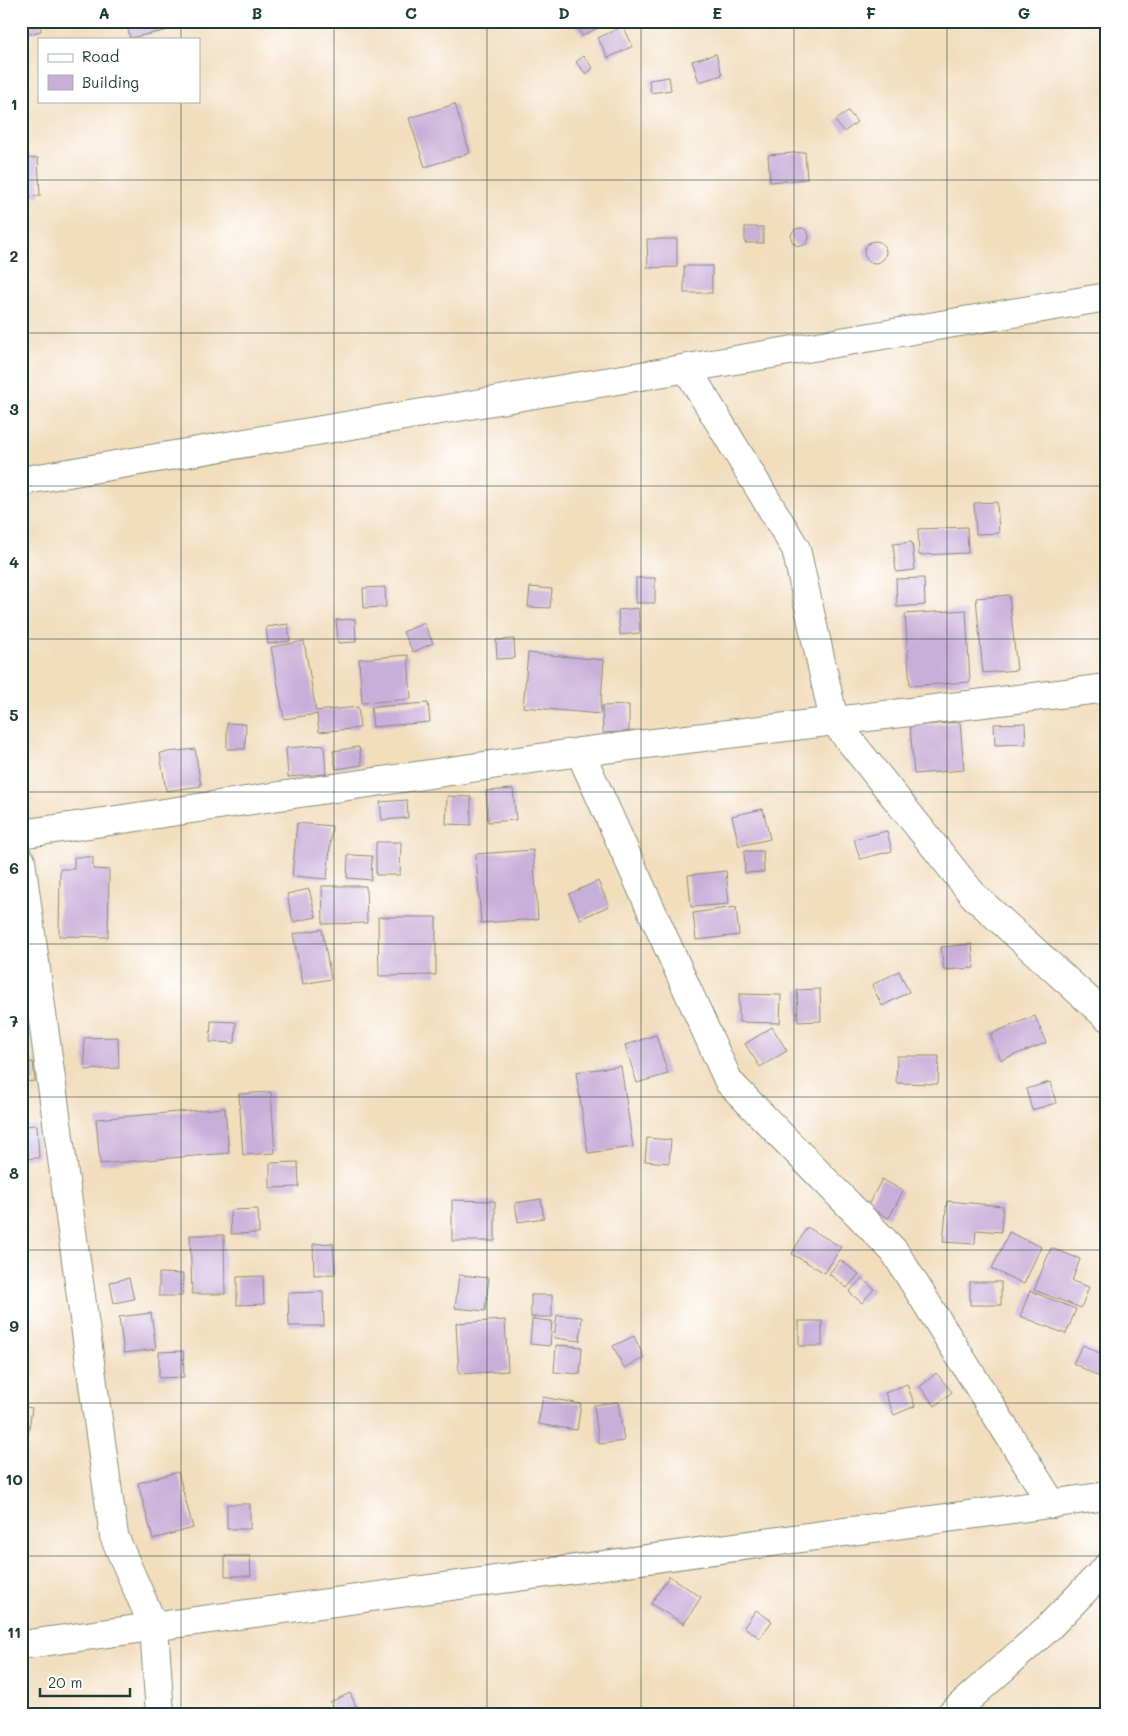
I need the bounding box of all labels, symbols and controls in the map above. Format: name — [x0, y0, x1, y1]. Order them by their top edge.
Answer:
text: A — [98, 2, 110, 23]
text: B — [252, 2, 262, 23]
text: C — [405, 2, 417, 23]
text: D — [558, 2, 570, 23]
text: E — [712, 2, 722, 23]
text: F — [866, 2, 876, 23]
text: G — [1018, 2, 1030, 23]
legend — [38, 38, 200, 102]
text: Road — [82, 46, 119, 66]
text: Building — [82, 72, 139, 92]
text: 1 — [10, 93, 18, 114]
text: 2 — [10, 245, 19, 266]
text: 3 — [9, 398, 19, 419]
text: 4 — [9, 551, 19, 572]
text: 5 — [9, 704, 19, 725]
text: 6 — [9, 857, 19, 878]
text: 7 — [10, 1010, 19, 1031]
text: 8 — [9, 1162, 19, 1183]
text: 9 — [9, 1315, 19, 1336]
text: 10 — [5, 1468, 23, 1489]
text: 11 — [7, 1621, 21, 1642]
scale bar — [40, 1666, 130, 1698]
text: 20 m — [48, 1672, 82, 1692]

